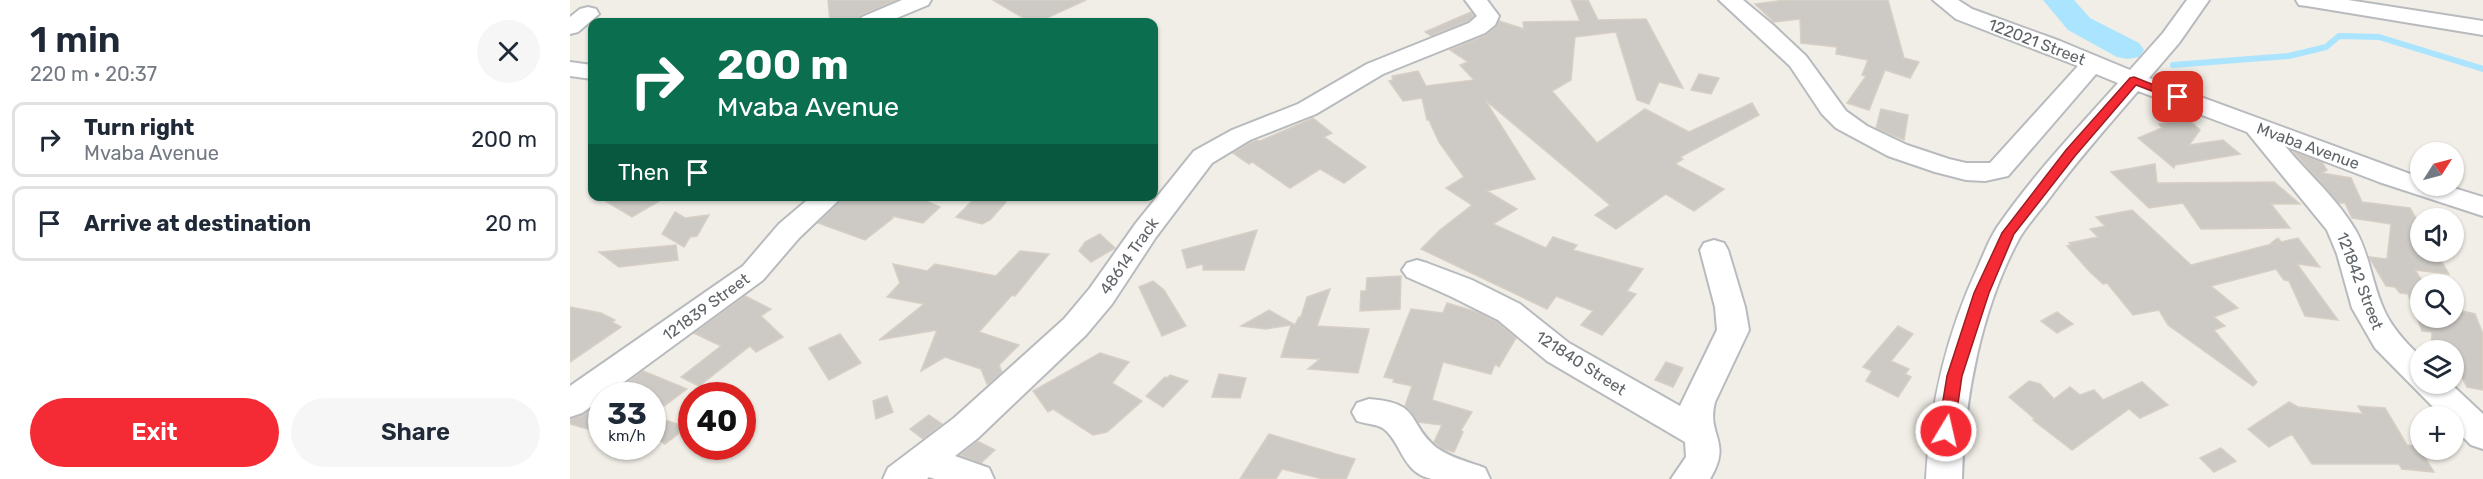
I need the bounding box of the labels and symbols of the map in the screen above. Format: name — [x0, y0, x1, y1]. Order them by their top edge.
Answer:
street label: 122021 Street — [1986, 15, 2088, 69]
pin — [2152, 71, 2203, 122]
street label: Mvaba Avenue — [2254, 119, 2362, 173]
north arrow — [2410, 142, 2464, 196]
street label: 48614 Track — [1096, 213, 1163, 298]
street label: 121842 Street — [2333, 230, 2387, 332]
street label: 121839 Street — [659, 269, 753, 345]
street label: 121840 Street — [1532, 327, 1630, 399]
speed limit sign: 40 — [678, 382, 756, 460]
position arrow — [1914, 399, 1978, 463]

